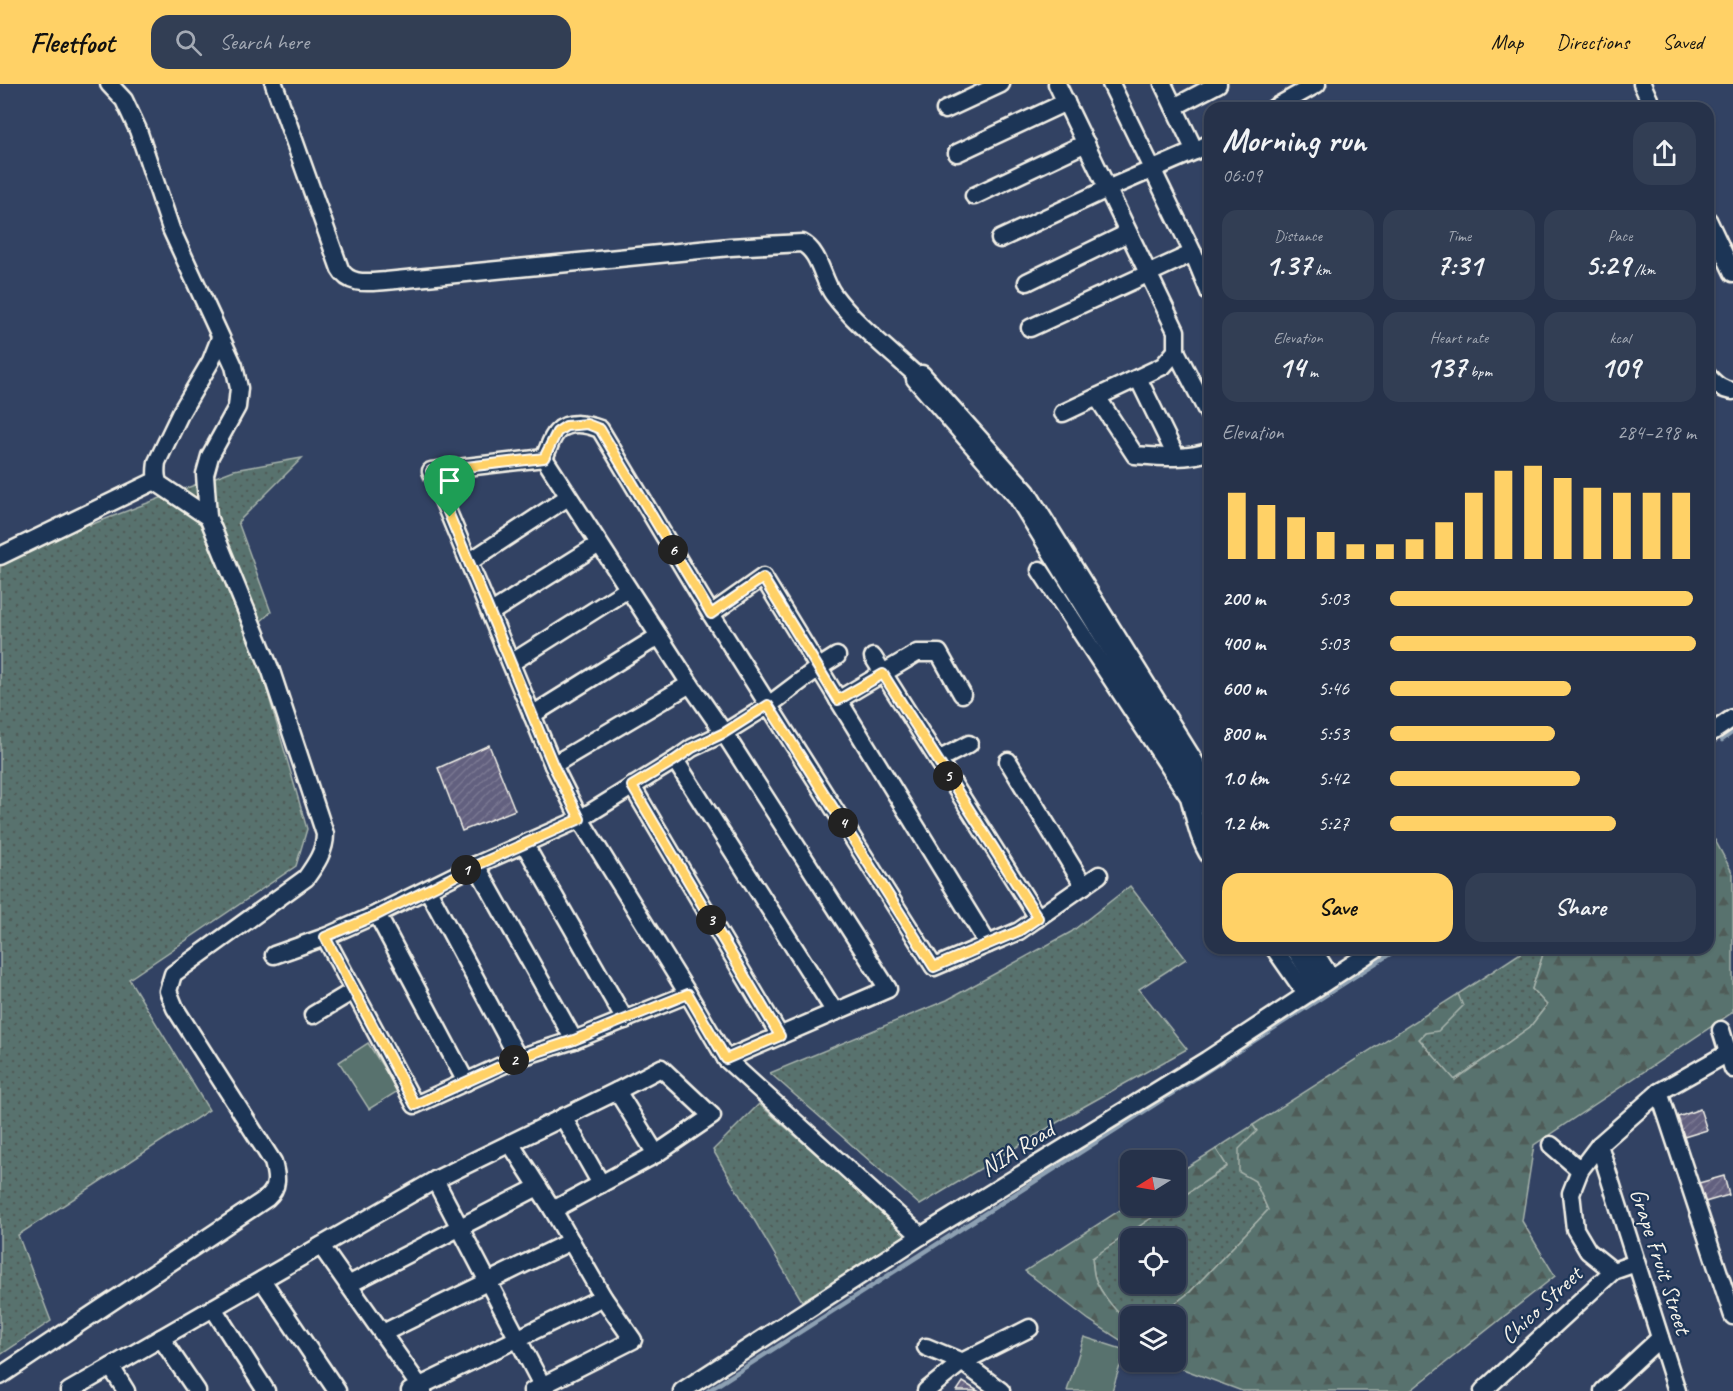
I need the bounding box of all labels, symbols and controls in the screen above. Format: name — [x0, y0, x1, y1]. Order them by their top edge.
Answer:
search box — [151, 15, 571, 69]
text: Fleetfoot — [30, 25, 115, 60]
icon: search — [172, 26, 205, 59]
text: Search here — [220, 28, 309, 56]
text: Map — [1491, 29, 1523, 55]
text: Directions — [1556, 29, 1629, 55]
text: Saved — [1662, 29, 1703, 55]
text: Morning run — [1222, 119, 1366, 161]
button: share — [1633, 122, 1696, 185]
text: 06:09 — [1222, 163, 1262, 188]
text: Distance — [1274, 226, 1322, 246]
text: Time — [1447, 226, 1471, 246]
text: Pace — [1608, 226, 1632, 246]
text: 1.37 — [1265, 246, 1311, 284]
text: 7:31 — [1436, 246, 1482, 284]
text: 5:29 — [1585, 246, 1630, 284]
text: km — [1311, 260, 1331, 280]
text: /km — [1630, 260, 1655, 280]
text: Elevation — [1273, 328, 1323, 348]
text: Heart rate — [1430, 328, 1488, 348]
text: kcal — [1609, 328, 1631, 348]
text: 14 — [1278, 348, 1305, 386]
text: 137 — [1426, 348, 1466, 386]
text: 109 — [1600, 348, 1640, 386]
text: m — [1305, 362, 1318, 382]
text: bpm — [1466, 362, 1492, 382]
text: Elevation — [1222, 420, 1284, 445]
text: 284–298 m — [1617, 420, 1696, 445]
pin — [424, 455, 475, 517]
icon: arrive — [433, 464, 466, 497]
pin: 6 — [658, 535, 688, 565]
text: 6 — [669, 540, 677, 560]
text: 200 m — [1222, 586, 1265, 611]
text: 5:03 — [1318, 586, 1349, 611]
text: 400 m — [1222, 631, 1265, 656]
text: 5:03 — [1318, 631, 1349, 656]
text: 600 m — [1222, 676, 1266, 701]
text: 5:46 — [1318, 676, 1349, 701]
text: 800 m — [1222, 721, 1265, 746]
text: 5:53 — [1318, 721, 1349, 746]
pin: 5 — [933, 761, 963, 791]
text: 5 — [945, 766, 951, 786]
text: 1.0 km — [1222, 766, 1269, 791]
text: 5:42 — [1318, 766, 1349, 791]
pin: 4 — [828, 808, 858, 838]
text: 1.2 km — [1222, 811, 1269, 836]
text: 5:27 — [1318, 811, 1349, 836]
text: 4 — [839, 813, 847, 833]
pin: 1 — [451, 855, 481, 885]
text: 1 — [462, 860, 470, 880]
button: Save — [1222, 873, 1453, 942]
button: Share — [1465, 873, 1696, 942]
pin: 3 — [696, 905, 726, 935]
text: 3 — [707, 910, 715, 930]
pin: 2 — [499, 1045, 529, 1075]
text: 2 — [510, 1050, 518, 1070]
street label: NIA Road — [975, 1113, 1062, 1183]
north arrow — [1120, 1150, 1186, 1216]
map controls — [1120, 1150, 1186, 1372]
street label: Grape Fruit Street — [1623, 1184, 1699, 1340]
button: locate — [1120, 1228, 1186, 1294]
street label: Chico Street — [1494, 1258, 1590, 1351]
button: layers — [1120, 1306, 1186, 1372]

